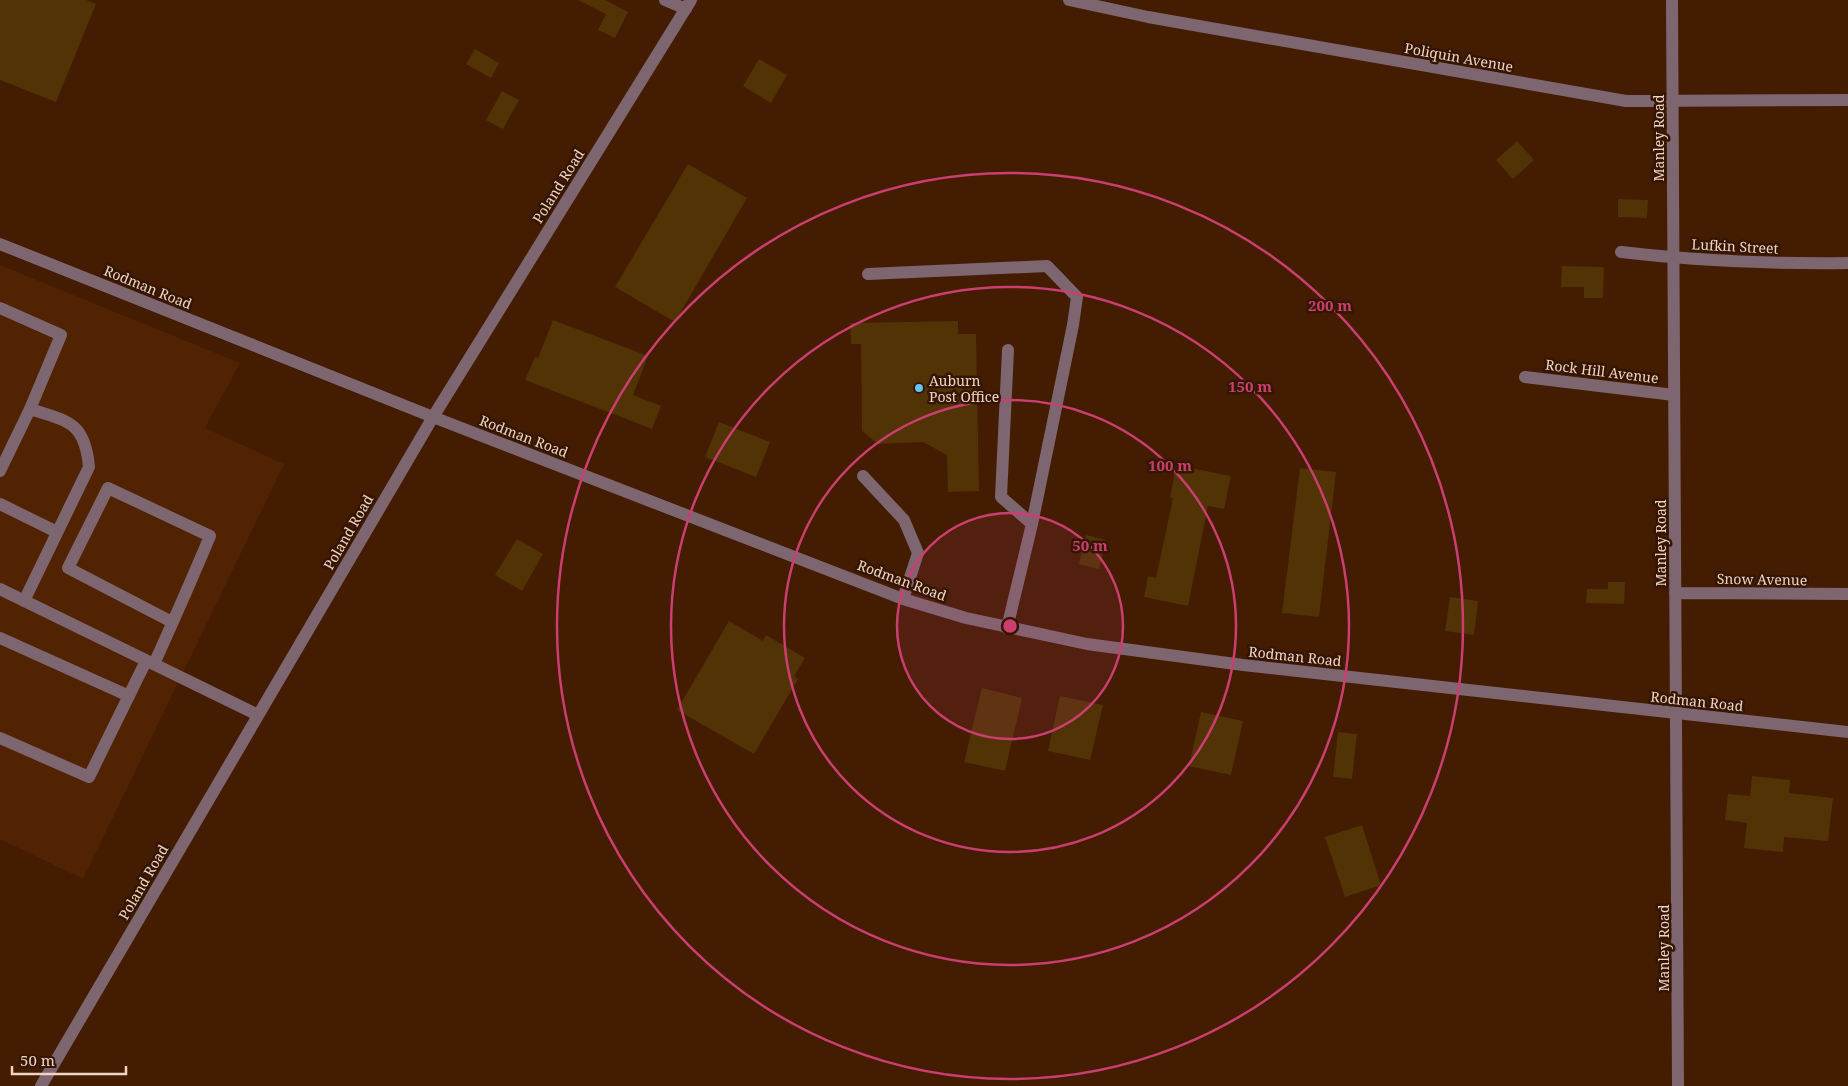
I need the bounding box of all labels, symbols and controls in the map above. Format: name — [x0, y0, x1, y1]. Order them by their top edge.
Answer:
street label: Poliquin Avenue — [1403, 38, 1515, 76]
street label: Manley Road — [1649, 94, 1668, 182]
street label: Poland Road — [528, 145, 588, 227]
street label: Lufkin Street — [1691, 234, 1779, 258]
street label: Rodman Road — [101, 261, 195, 313]
text: 200 m — [1308, 295, 1352, 315]
street label: Rock Hill Avenue — [1544, 355, 1660, 387]
place label: Auburn Post Office — [929, 371, 999, 406]
text: 150 m — [1228, 376, 1272, 396]
marker: Auburn Post Office — [913, 382, 925, 394]
street label: Rodman Road — [477, 410, 571, 462]
text: 100 m — [1148, 455, 1192, 475]
street label: Poland Road — [319, 491, 377, 573]
street label: Manley Road — [1651, 499, 1670, 587]
text: 50 m — [1072, 535, 1108, 555]
street label: Rodman Road — [855, 555, 949, 605]
street label: Snow Avenue — [1717, 569, 1807, 589]
centre of rings — [1001, 617, 1019, 635]
street label: Rodman Road — [1248, 642, 1343, 670]
street label: Rodman Road — [1650, 687, 1745, 715]
street label: Poland Road — [114, 841, 172, 923]
street label: Manley Road — [1654, 904, 1673, 992]
scale bar — [12, 1044, 126, 1076]
text: 50 m — [20, 1050, 55, 1070]

